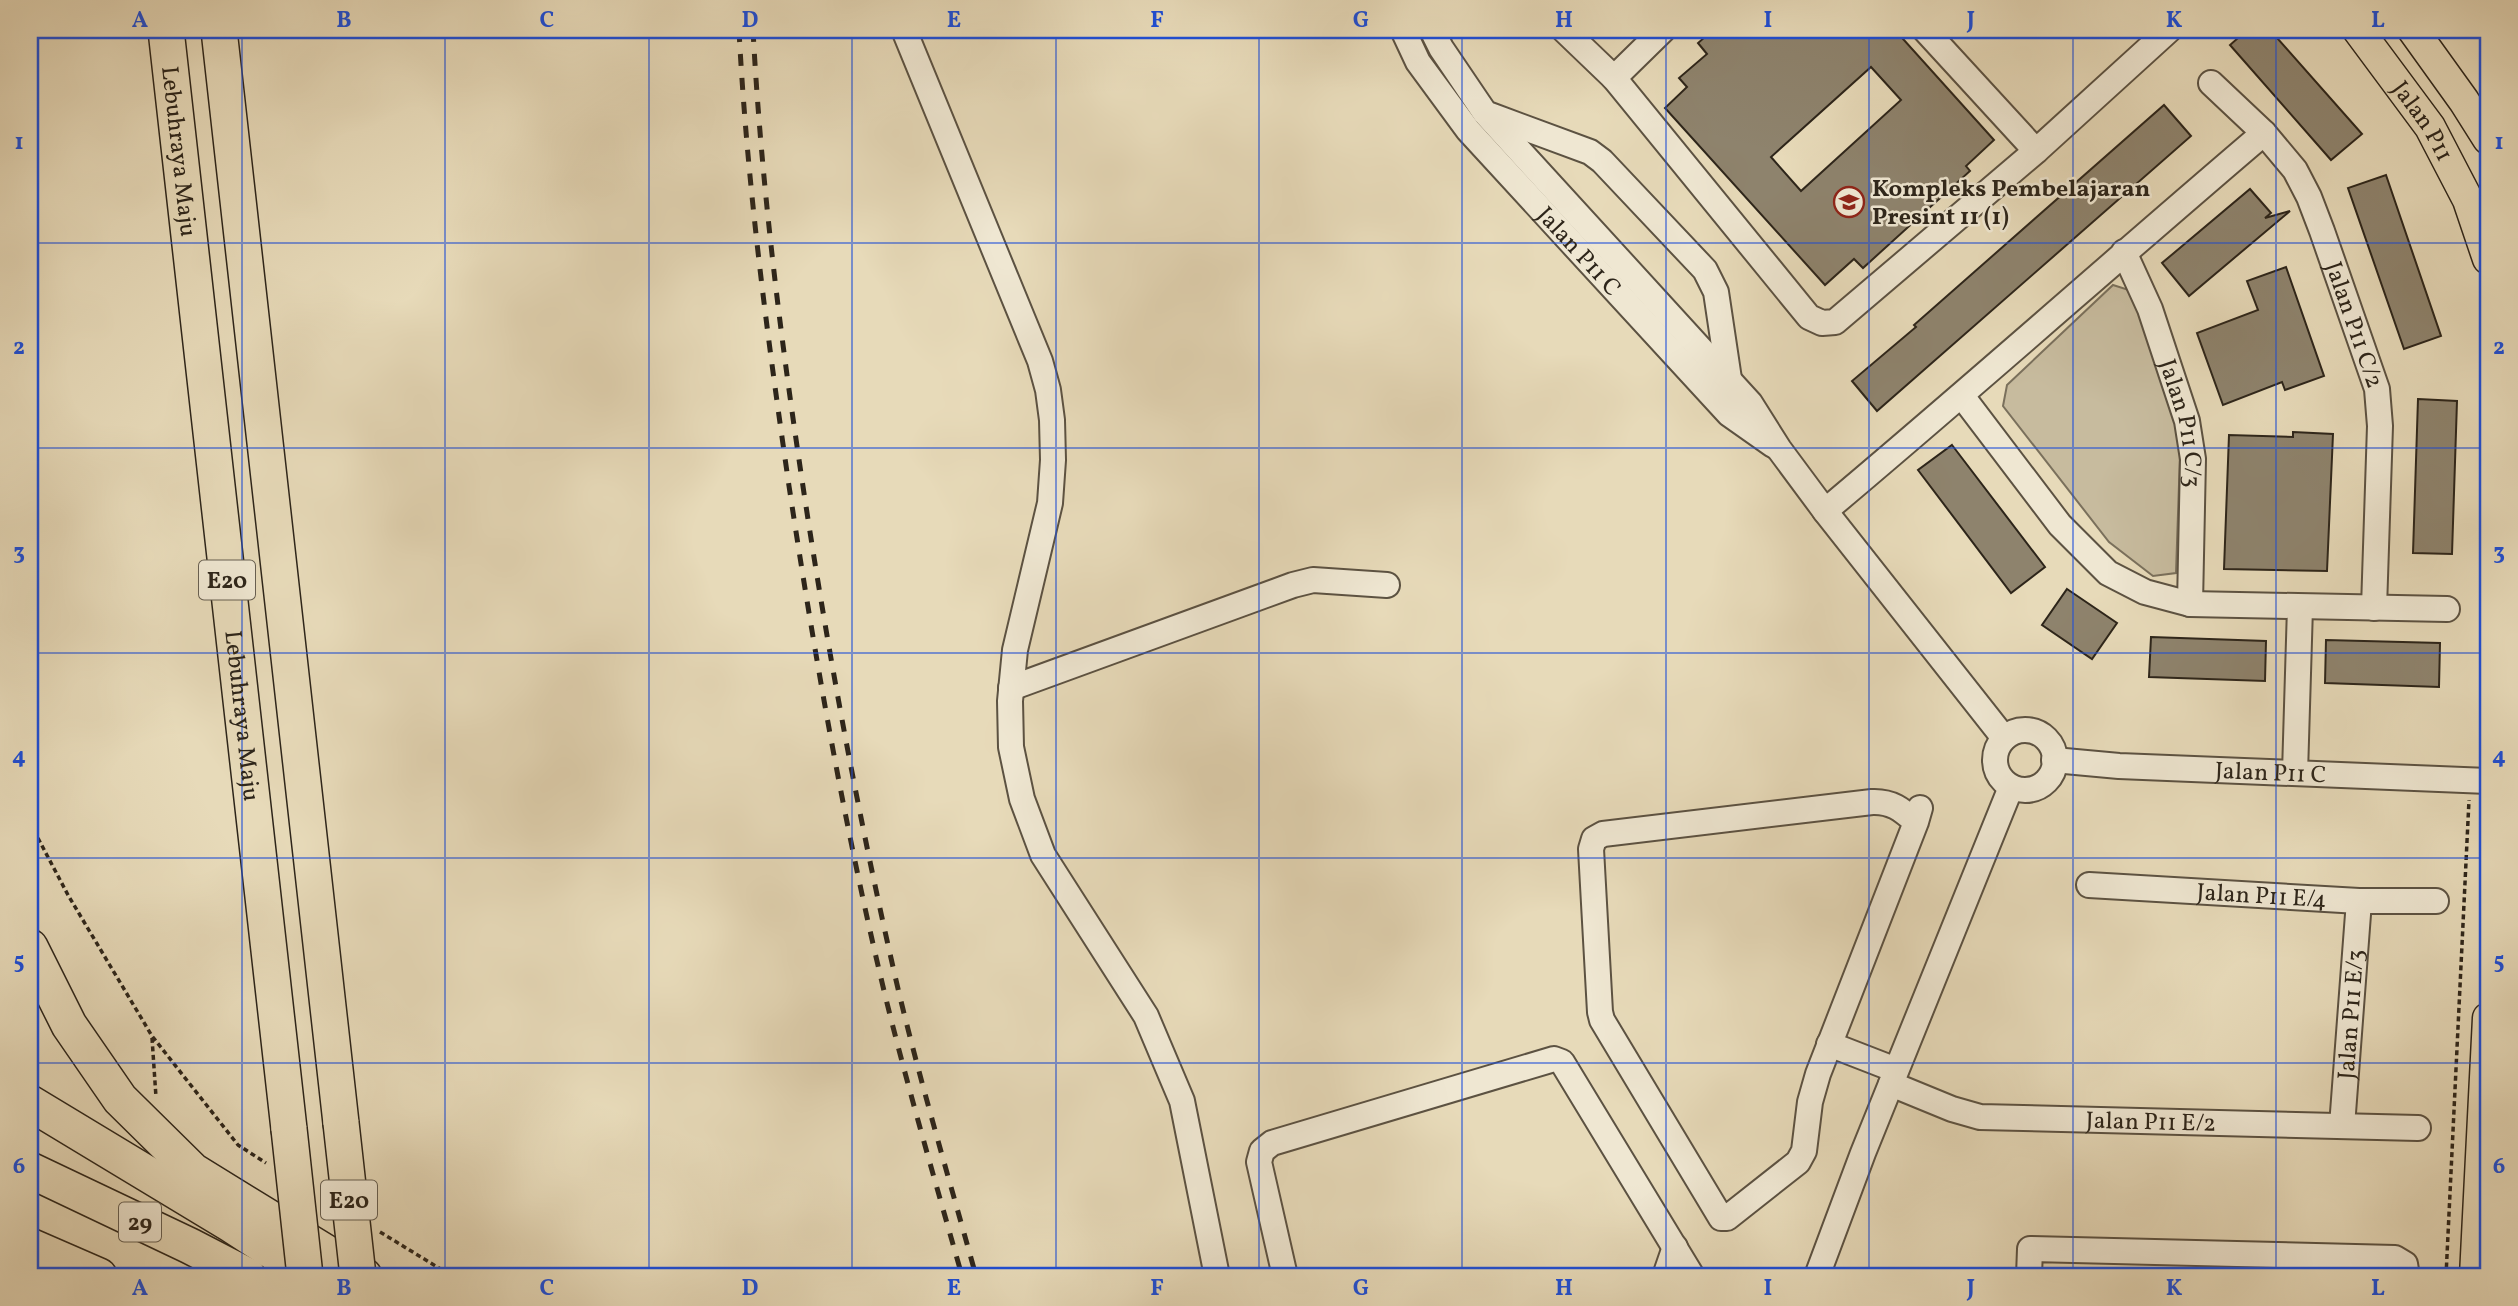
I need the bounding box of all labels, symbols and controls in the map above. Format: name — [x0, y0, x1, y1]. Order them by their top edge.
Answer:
text: A — [132, 5, 148, 37]
text: B — [336, 5, 352, 37]
text: C — [540, 5, 554, 37]
text: D — [742, 5, 759, 37]
text: E — [947, 5, 961, 37]
text: F — [1150, 5, 1164, 37]
text: G — [1353, 5, 1369, 37]
text: H — [1555, 5, 1573, 37]
text: I — [1764, 5, 1772, 37]
text: J — [1966, 5, 1975, 37]
text: K — [2166, 5, 2183, 37]
text: L — [2371, 5, 2385, 37]
street label: Lebuhraya Maju — [151, 64, 204, 239]
street label: Jalan P11 — [2382, 75, 2460, 168]
text: 1 — [14, 127, 24, 159]
text: 1 — [2494, 127, 2504, 159]
place label: Kompleks Pembelajaran Presint 11 (1) — [1872, 173, 2151, 235]
school or university icon: Kompleks Pembelajaran Presint 11 (1) — [1832, 185, 1866, 219]
street label: Jalan P11 C — [1528, 200, 1628, 305]
street label: Jalan P11 C/2 — [2315, 257, 2390, 393]
text: 2 — [13, 332, 25, 364]
text: 2 — [2493, 332, 2505, 364]
street label: Jalan P11 C/3 — [2149, 355, 2208, 488]
text: 3 — [13, 537, 25, 569]
text: 3 — [2493, 537, 2505, 569]
road number: E20 — [199, 560, 255, 600]
street label: Lebuhraya Maju — [214, 629, 267, 803]
text: 4 — [12, 741, 26, 773]
text: 4 — [2492, 741, 2506, 773]
street label: Jalan P11 C — [2214, 755, 2327, 793]
street label: Jalan P11 E/4 — [2196, 876, 2327, 918]
text: 5 — [13, 946, 25, 978]
text: 5 — [2493, 946, 2505, 978]
street label: Jalan P11 E/3 — [2331, 948, 2374, 1081]
street label: Jalan P11 E/2 — [2085, 1105, 2216, 1142]
text: 6 — [13, 1151, 25, 1183]
text: 6 — [2493, 1151, 2505, 1183]
road number: E20 — [321, 1180, 377, 1219]
road number: 29 — [119, 1203, 161, 1242]
text: A — [132, 1273, 148, 1305]
text: B — [336, 1273, 352, 1305]
text: C — [540, 1273, 554, 1305]
text: D — [742, 1273, 759, 1305]
text: E — [947, 1273, 961, 1305]
text: F — [1150, 1273, 1164, 1305]
text: G — [1353, 1273, 1369, 1305]
text: H — [1555, 1273, 1573, 1305]
text: I — [1764, 1273, 1772, 1305]
text: J — [1966, 1273, 1975, 1305]
text: K — [2166, 1273, 2183, 1305]
text: L — [2371, 1273, 2385, 1305]

